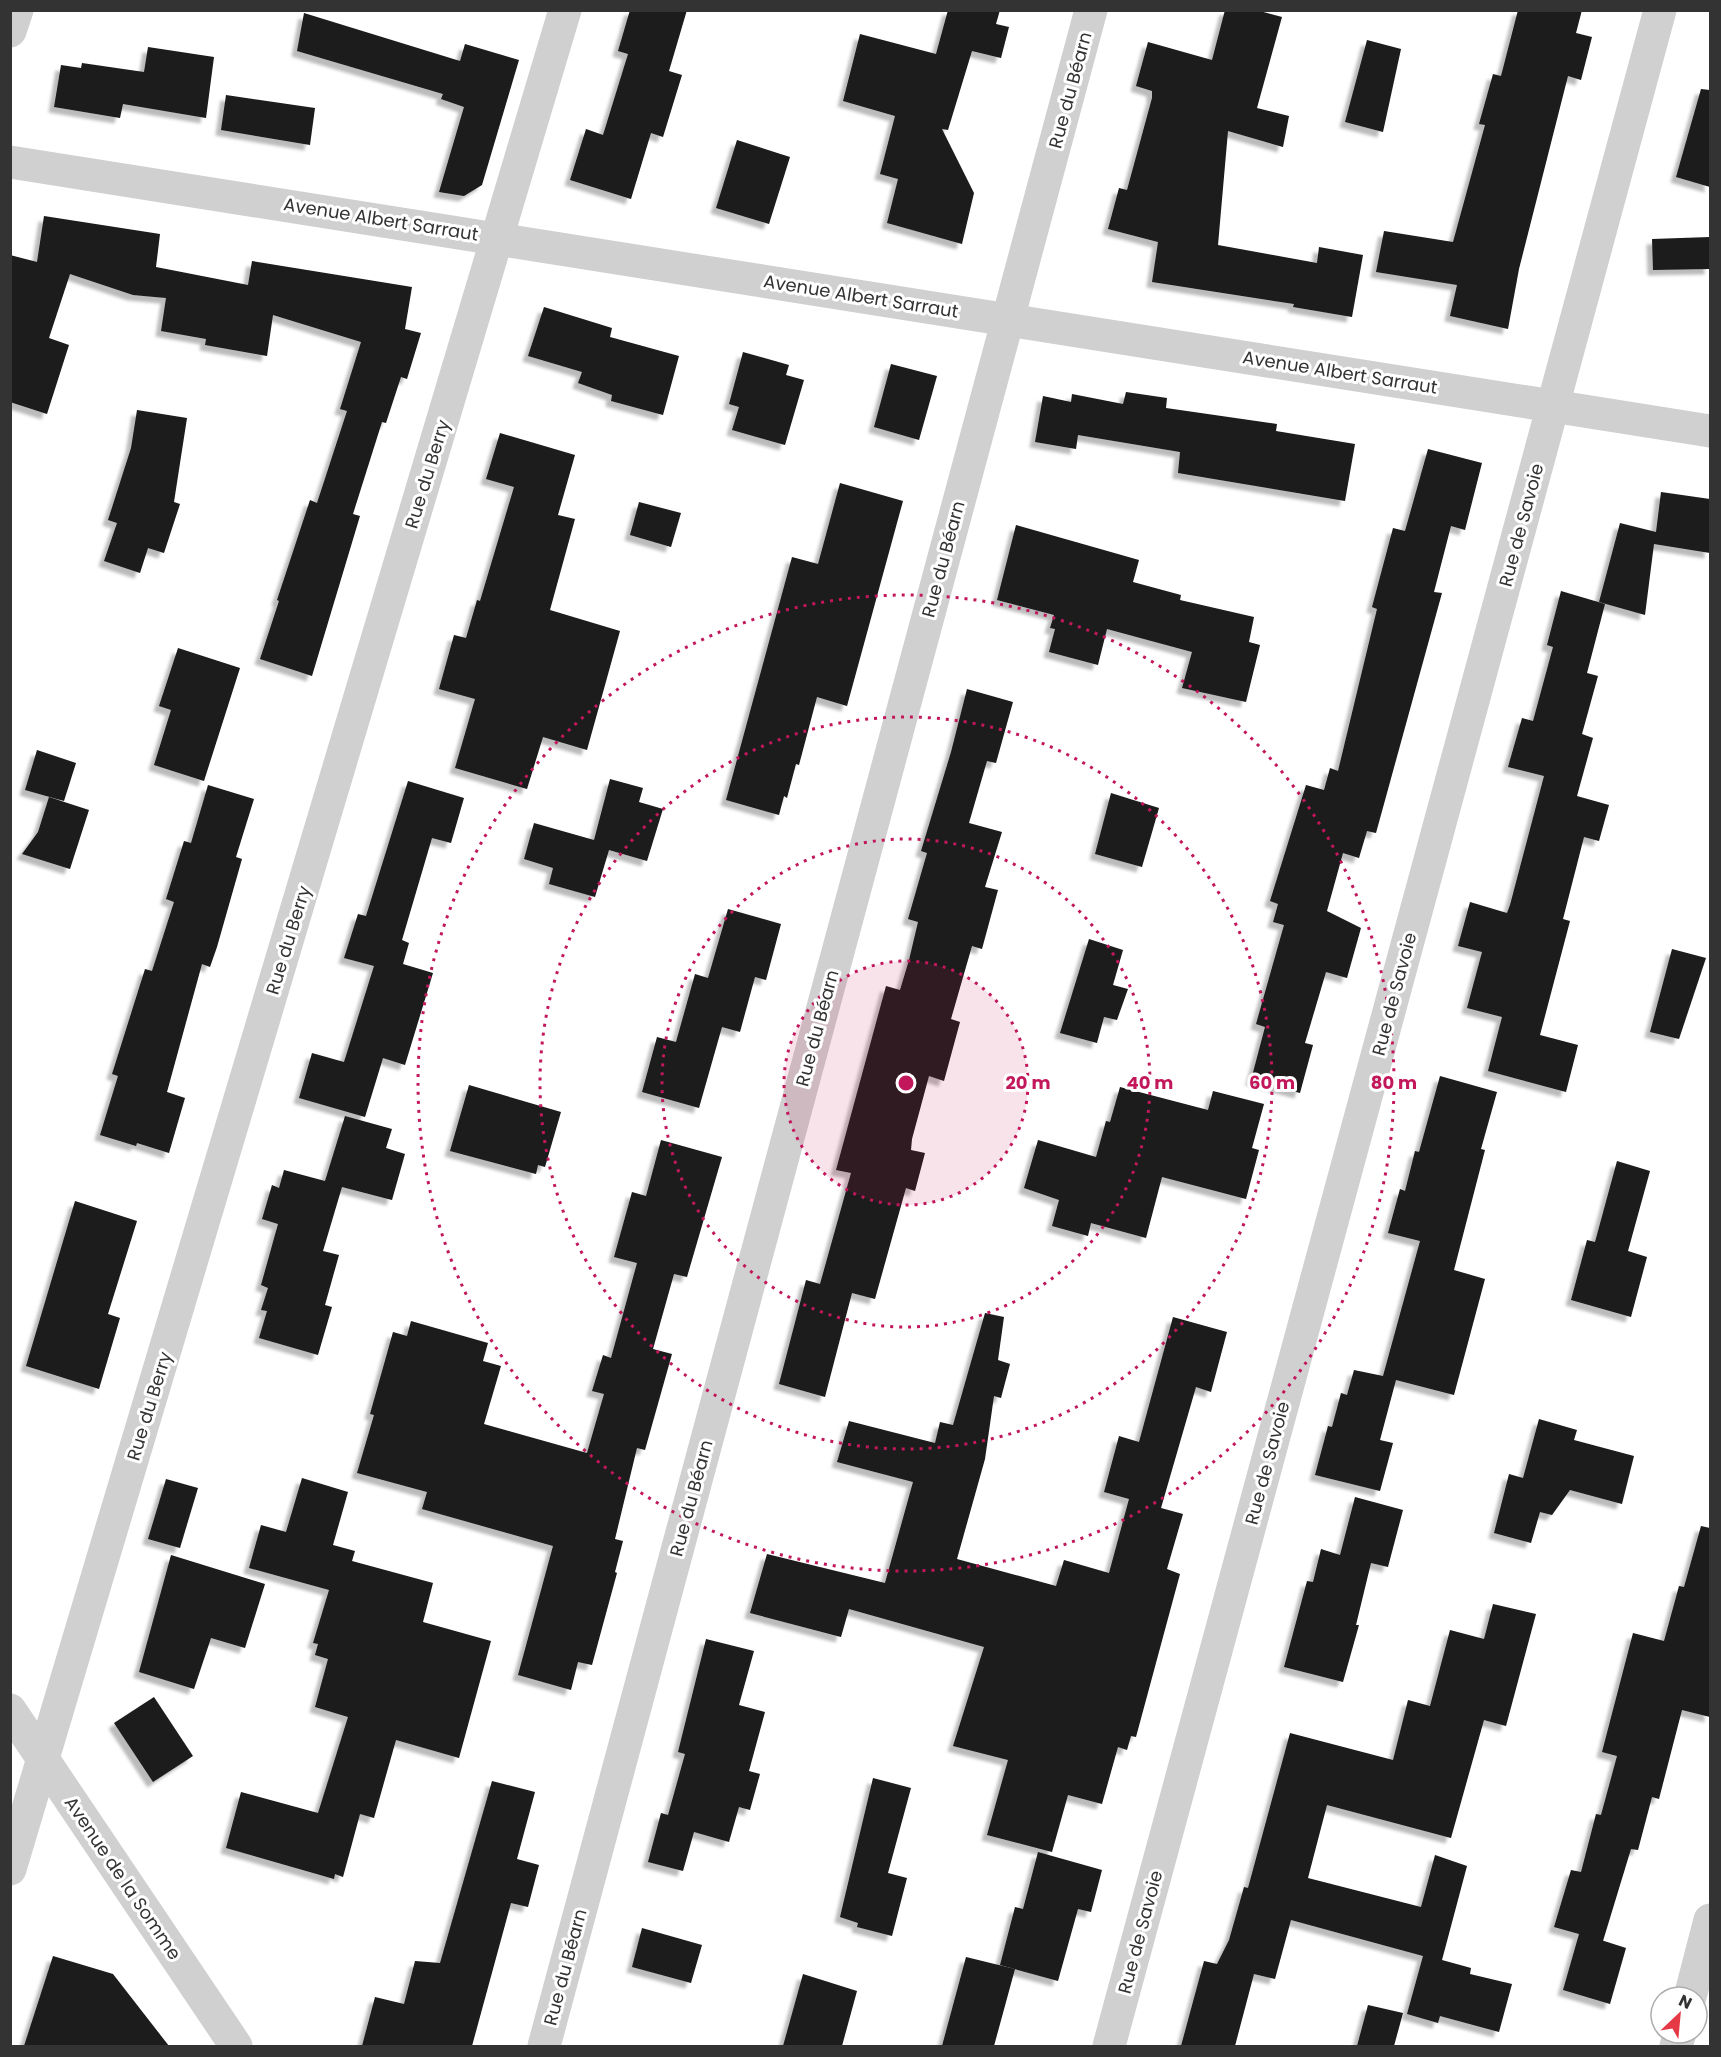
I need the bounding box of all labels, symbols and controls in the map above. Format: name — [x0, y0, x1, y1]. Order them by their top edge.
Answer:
street label: Rue du Béarn — [1042, 29, 1098, 151]
street label: Avenue Albert Sarraut — [282, 191, 480, 247]
street label: Avenue Albert Sarraut — [762, 268, 960, 324]
street label: Avenue Albert Sarraut — [1241, 344, 1439, 400]
street label: Rue du Berry — [399, 416, 455, 532]
street label: Rue de Savoie — [1493, 461, 1549, 589]
street label: Rue du Béarn — [915, 498, 971, 620]
street label: Rue du Berry — [260, 882, 316, 998]
street label: Rue de Savoie — [1366, 930, 1422, 1058]
street label: Rue du Béarn — [789, 967, 845, 1089]
text: 20 m — [1006, 1070, 1050, 1095]
text: 40 m — [1127, 1070, 1173, 1095]
text: 60 m — [1249, 1070, 1295, 1095]
text: 80 m — [1371, 1070, 1417, 1095]
centre of rings — [896, 1073, 916, 1093]
street label: Rue du Berry — [121, 1348, 177, 1464]
street label: Rue de Savoie — [1239, 1399, 1295, 1527]
street label: Rue du Béarn — [663, 1437, 719, 1559]
street label: Avenue de la Somme — [59, 1791, 187, 1965]
street label: Rue de Savoie — [1112, 1868, 1168, 1996]
street label: Rue du Béarn — [537, 1906, 593, 2028]
north arrow — [1649, 1985, 1709, 2045]
text: N — [1675, 1989, 1696, 2015]

